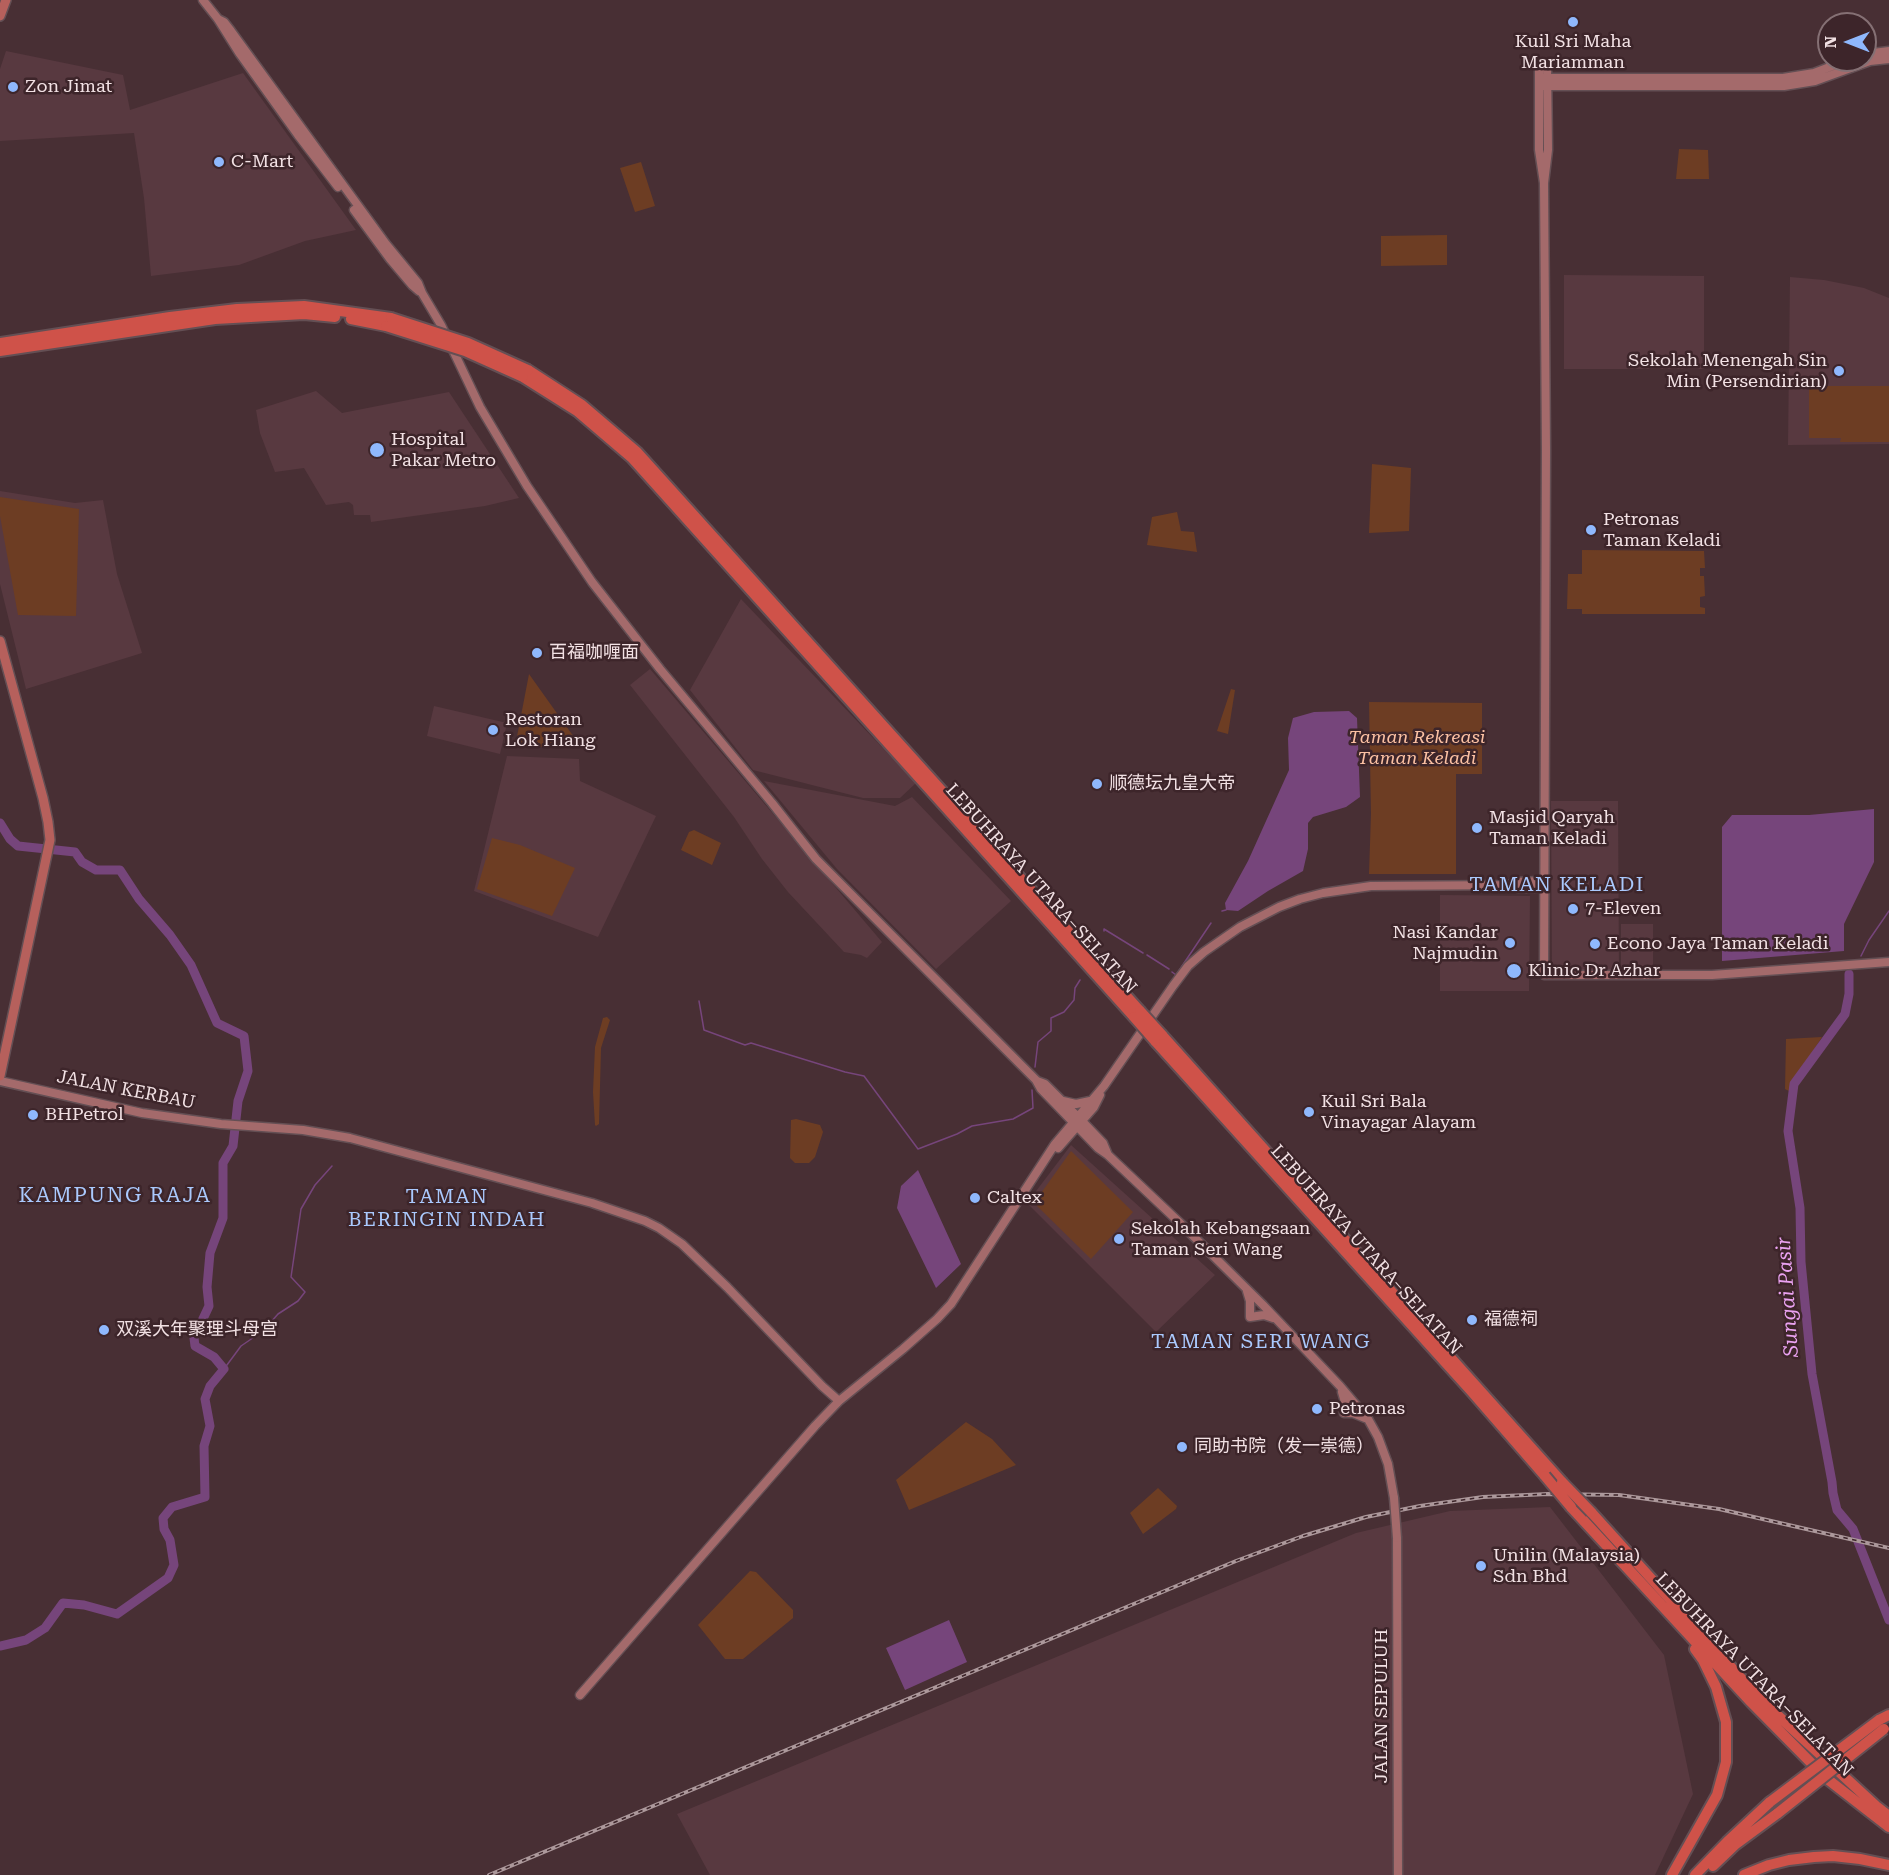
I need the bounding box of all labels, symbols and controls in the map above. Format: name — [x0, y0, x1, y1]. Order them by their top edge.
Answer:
north arrow — [1817, 12, 1877, 72]
marker: Kuil Sri Maha Mariamman — [1566, 15, 1580, 29]
place label: Kuil Sri Maha Mariamman — [1515, 31, 1631, 74]
text: N — [1821, 36, 1840, 48]
place label: Zon Jimat — [25, 76, 112, 98]
marker: Zon Jimat — [6, 80, 20, 94]
place label: C-Mart — [231, 151, 293, 173]
marker: C-Mart — [212, 155, 226, 169]
place label: Sekolah Menengah Sin Min (Persendirian) — [1628, 350, 1827, 392]
marker: Sekolah Menengah Sin Min (Persendirian) — [1832, 364, 1846, 378]
place label: Hospital Pakar Metro — [391, 429, 496, 472]
marker: Hospital Pakar Metro — [368, 441, 386, 459]
place label: Petronas Taman Keladi — [1603, 509, 1721, 552]
marker: Petronas Taman Keladi — [1584, 523, 1598, 537]
place label: 百福咖喱面 — [549, 642, 639, 664]
marker: 百福咖喱面 — [530, 646, 544, 660]
place label: Restoran Lok Hiang — [505, 709, 596, 752]
marker: Restoran Lok Hiang — [486, 723, 500, 737]
park label: Taman Rekreasi Taman Keladi — [1349, 727, 1485, 770]
place label: 顺德坛九皇大帝 — [1109, 773, 1235, 795]
marker: 顺德坛九皇大帝 — [1090, 777, 1104, 791]
street label: LEBUHRAYA UTARA–SELATAN — [941, 780, 1141, 998]
place label: Masjid Qaryah Taman Keladi — [1489, 807, 1615, 850]
marker: Masjid Qaryah Taman Keladi — [1470, 821, 1484, 835]
district label: TAMAN KELADI — [1469, 873, 1645, 897]
place label: 7-Eleven — [1585, 898, 1661, 920]
marker: 7-Eleven — [1566, 902, 1580, 916]
place label: Nasi Kandar Najmudin — [1392, 922, 1498, 964]
place label: Econo Jaya Taman Keladi — [1607, 933, 1828, 955]
marker: Nasi Kandar Najmudin — [1503, 936, 1517, 950]
marker: Econo Jaya Taman Keladi — [1588, 937, 1602, 951]
place label: Klinic Dr Azhar — [1528, 960, 1660, 982]
marker: Klinic Dr Azhar — [1505, 962, 1523, 980]
street label: JALAN KERBAU — [55, 1066, 197, 1114]
place label: Kuil Sri Bala Vinayagar Alayam — [1321, 1091, 1476, 1134]
place label: BHPetrol — [45, 1104, 124, 1126]
marker: Kuil Sri Bala Vinayagar Alayam — [1302, 1105, 1316, 1119]
marker: BHPetrol — [26, 1108, 40, 1122]
street label: LEBUHRAYA UTARA–SELATAN — [1266, 1141, 1466, 1359]
district label: KAMPUNG RAJA — [18, 1183, 212, 1209]
district label: TAMAN BERINGIN INDAH — [348, 1185, 546, 1232]
place label: Caltex — [987, 1187, 1042, 1209]
marker: Caltex — [968, 1191, 982, 1205]
place label: Sekolah Kebangsaan Taman Seri Wang — [1131, 1218, 1310, 1260]
marker: Sekolah Kebangsaan Taman Seri Wang — [1112, 1232, 1126, 1246]
water label: Sungai Pasir — [1772, 1236, 1804, 1358]
place label: 福德祠 — [1484, 1309, 1538, 1331]
marker: 福德祠 — [1465, 1313, 1479, 1327]
place label: 双溪大年聚理斗母宫 — [116, 1319, 278, 1341]
marker: 双溪大年聚理斗母宫 — [97, 1323, 111, 1337]
district label: TAMAN SERI WANG — [1151, 1330, 1371, 1354]
place label: Petronas — [1329, 1398, 1405, 1420]
marker: Petronas — [1310, 1402, 1324, 1416]
place label: 同助书院（发一崇德） — [1194, 1436, 1374, 1458]
marker: 同助书院（发一崇德） — [1175, 1440, 1189, 1454]
place label: Unilin (Malaysia) Sdn Bhd — [1493, 1545, 1640, 1588]
marker: Unilin (Malaysia) Sdn Bhd — [1474, 1559, 1488, 1573]
street label: LEBUHRAYA UTARA–SELATAN — [1651, 1569, 1857, 1781]
street label: JALAN SEPULUH — [1371, 1629, 1393, 1783]

